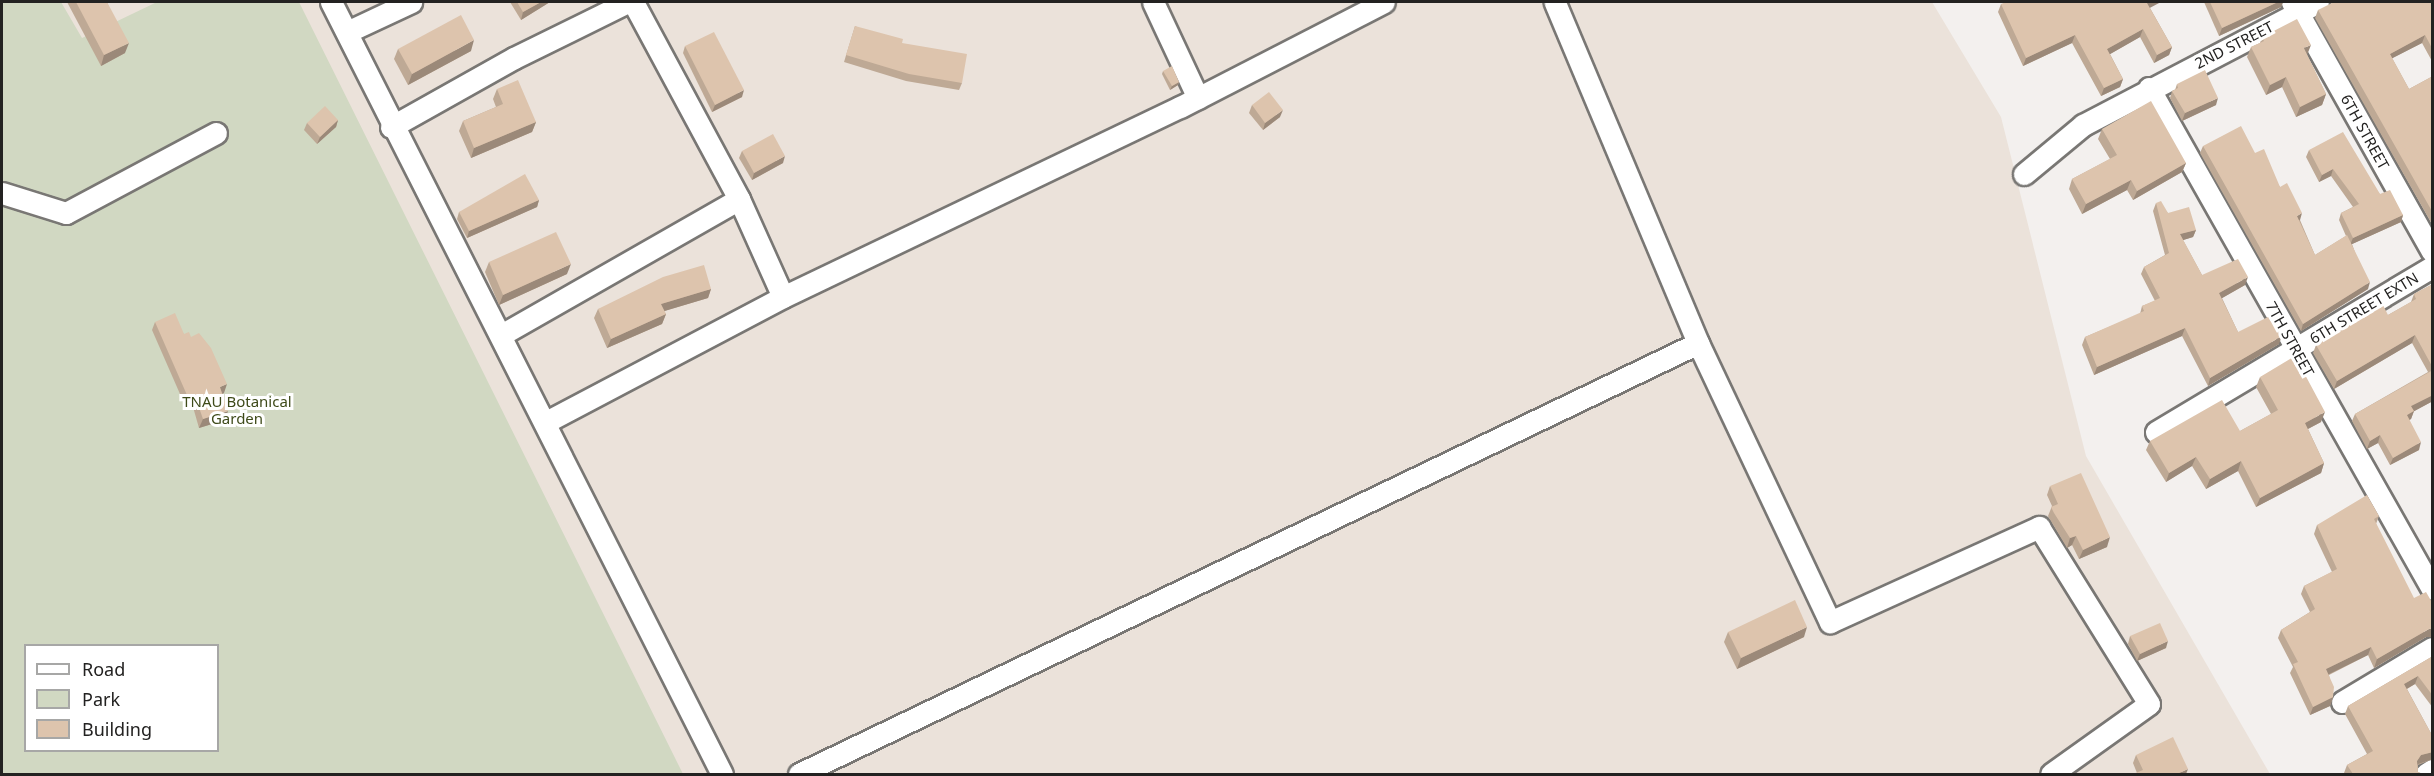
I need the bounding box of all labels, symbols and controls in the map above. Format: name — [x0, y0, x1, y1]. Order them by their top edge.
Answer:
street label: 2ND STREET — [2192, 18, 2276, 72]
street label: 6TH STREET — [2337, 91, 2393, 173]
street label: 6TH STREET EXTN — [2306, 268, 2422, 348]
street label: 7TH STREET — [2262, 298, 2318, 380]
park label: TNAU Botanical Garden — [182, 392, 292, 427]
legend — [24, 644, 219, 752]
text: Road — [82, 657, 125, 681]
text: Park — [82, 687, 120, 711]
text: Building — [82, 717, 152, 741]

